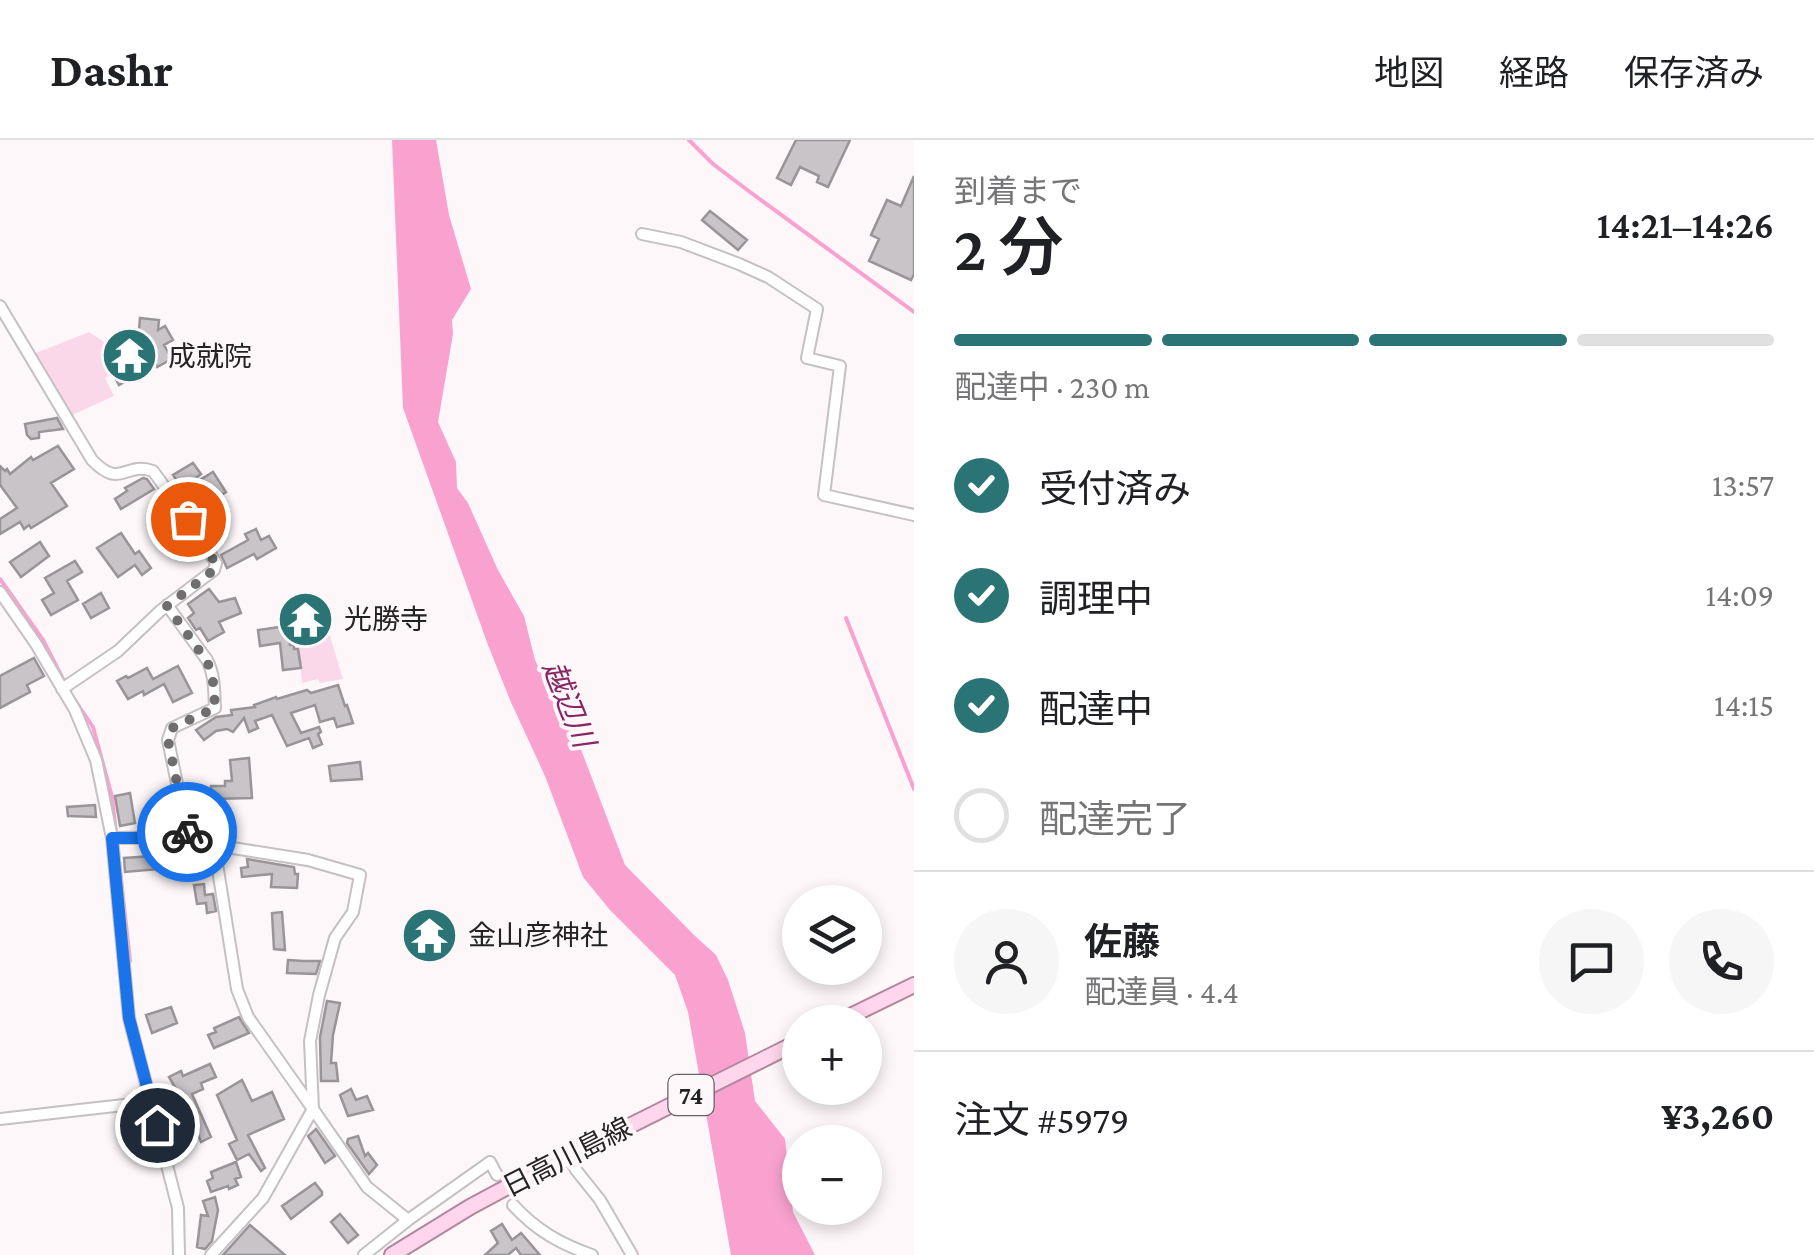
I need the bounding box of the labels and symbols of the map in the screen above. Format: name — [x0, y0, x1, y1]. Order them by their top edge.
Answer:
temple icon: 成就院 — [99, 326, 159, 386]
place label: 成就院 — [168, 341, 252, 372]
pin — [146, 477, 231, 562]
temple icon: 光勝寺 — [275, 589, 335, 649]
place label: 光勝寺 — [344, 604, 428, 635]
water label: 越辺川 — [537, 656, 602, 755]
courier — [137, 782, 237, 882]
temple icon: 金山彦神社 — [399, 905, 459, 965]
place label: 金山彦神社 — [468, 920, 608, 951]
road number: 74 — [668, 1075, 714, 1115]
pin — [115, 1083, 200, 1168]
street label: 日高川島線 — [498, 1111, 636, 1203]

